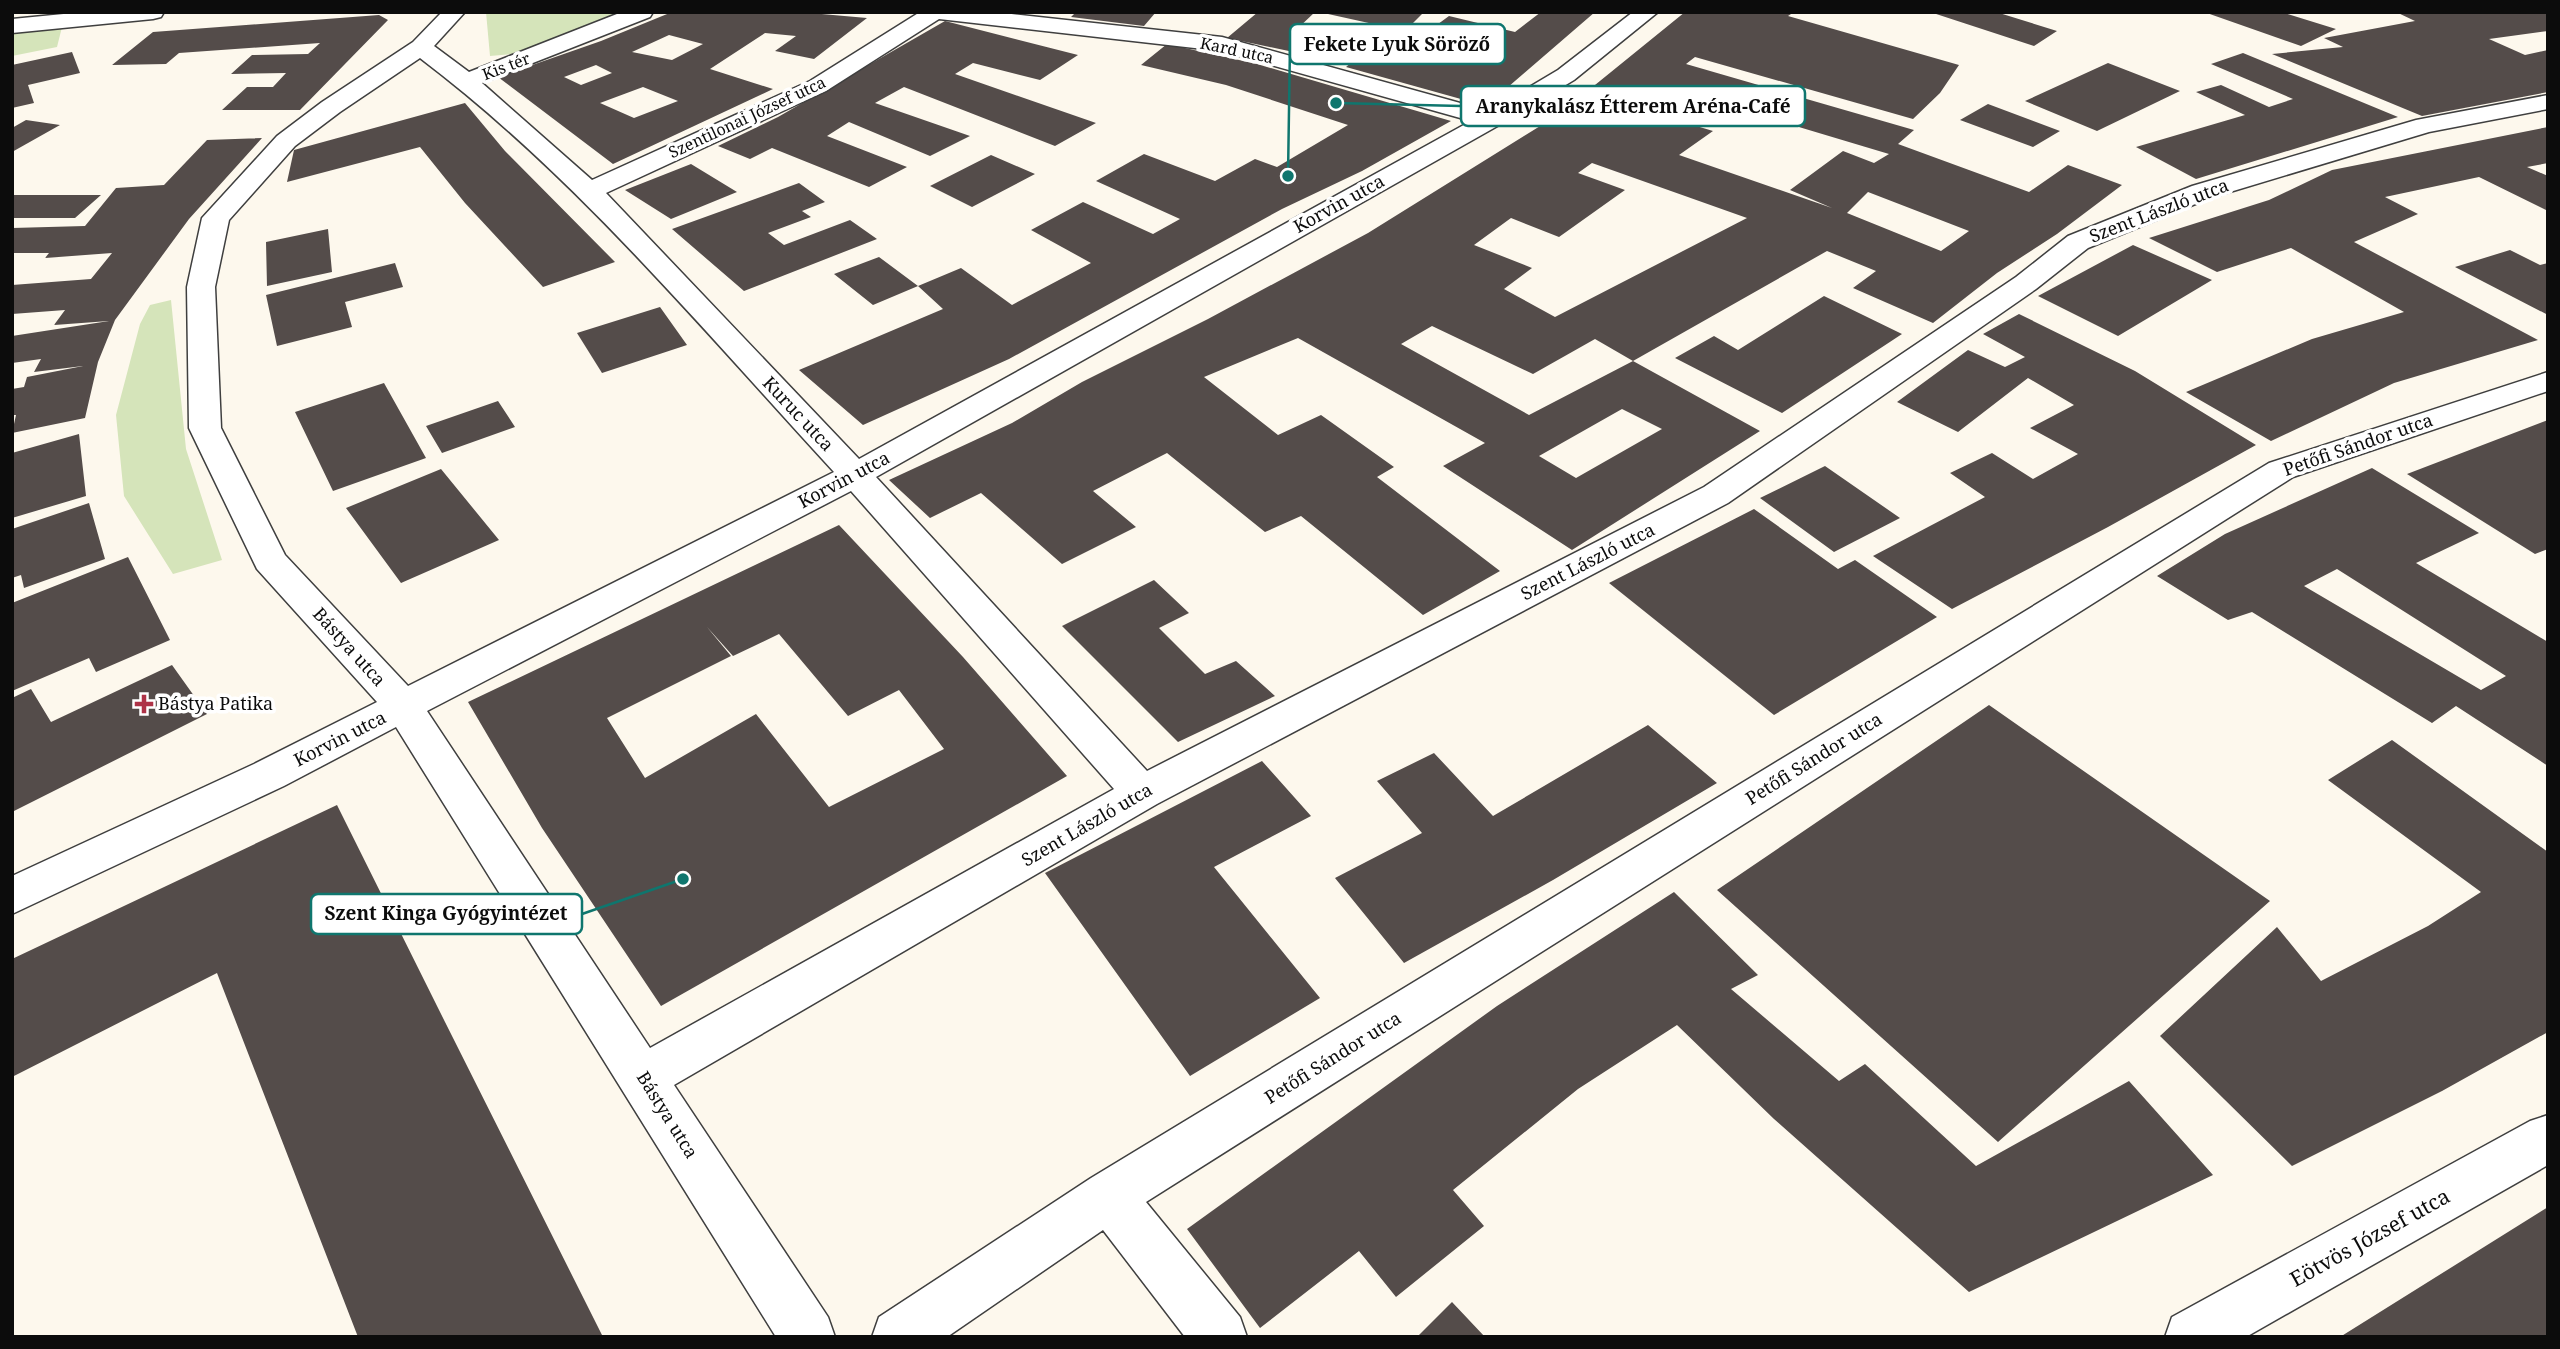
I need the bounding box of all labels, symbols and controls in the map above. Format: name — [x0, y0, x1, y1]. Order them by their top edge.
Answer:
callout: Fekete Lyuk Söröző — [1290, 24, 1505, 64]
text: Fekete Lyuk Söröző — [1304, 31, 1490, 57]
street label: Kard utca — [1198, 32, 1276, 68]
street label: Kis tér — [479, 47, 533, 85]
street label: Szentilonai József utca — [665, 71, 829, 163]
callout: Aranykalász Étterem Aréna-Café — [1461, 86, 1805, 126]
text: Aranykalász Étterem Aréna-Café — [1475, 93, 1791, 119]
street label: Korvin utca — [1289, 168, 1388, 238]
street label: Szent László utca — [2086, 172, 2232, 248]
street label: Kuruc utca — [758, 371, 840, 456]
street label: Petőfi Sándor utca — [2280, 407, 2436, 481]
street label: Korvin utca — [794, 445, 893, 513]
street label: Szent László utca — [1516, 517, 1659, 605]
street label: Bástya utca — [308, 602, 391, 691]
place label: Bástya Patika — [158, 691, 273, 715]
marker: Bástya Patika — [136, 696, 152, 712]
street label: Korvin utca — [289, 705, 390, 772]
street label: Petőfi Sándor utca — [1741, 706, 1886, 810]
street label: Szent László utca — [1017, 777, 1156, 871]
callout: Szent Kinga Gyógyintézet — [311, 894, 582, 934]
text: Szent Kinga Gyógyintézet — [325, 900, 568, 926]
street label: Petőfi Sándor utca — [1260, 1005, 1405, 1109]
street label: Bástya utca — [632, 1067, 704, 1162]
street label: Eötvös József utca — [2284, 1182, 2455, 1293]

